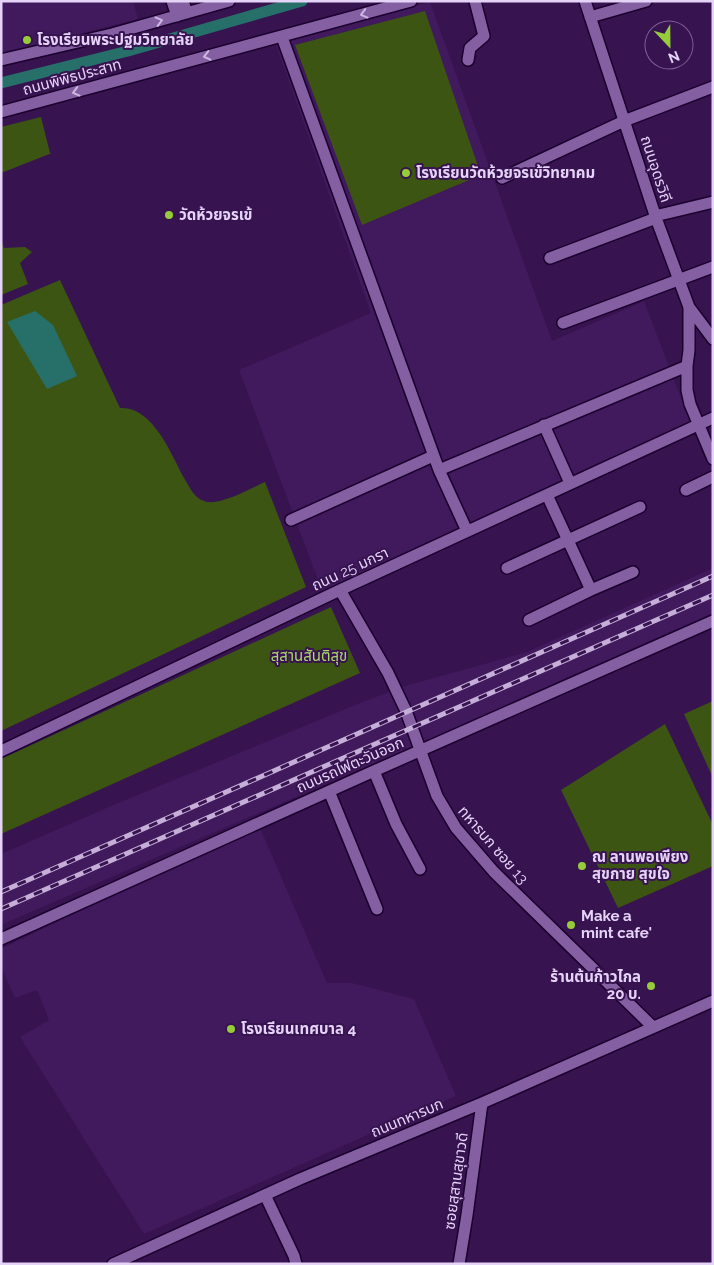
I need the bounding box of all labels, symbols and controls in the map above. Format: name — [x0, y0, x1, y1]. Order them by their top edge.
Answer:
one-way arrow — [361, 9, 369, 19]
one-way arrow — [154, 16, 163, 27]
north arrow — [644, 20, 694, 70]
place label: โรงเรียนพระปฐมวิทยาลัย — [37, 31, 194, 49]
marker: โรงเรียนพระปฐมวิทยาลัย — [21, 34, 33, 46]
text: N — [666, 48, 682, 66]
one-way arrow — [203, 50, 212, 61]
street label: ถนนพิพิธประสาท — [21, 55, 123, 99]
one-way arrow — [71, 86, 80, 97]
street label: ถนนอุดรวิถี — [637, 133, 675, 205]
place label: โรงเรียนวัดห้วยจรเข้วิทยาคม — [416, 164, 595, 182]
marker: โรงเรียนวัดห้วยจรเข้วิทยาคม — [400, 167, 412, 179]
place label: วัดห้วยจรเข้ — [179, 206, 252, 224]
marker: วัดห้วยจรเข้ — [163, 209, 175, 221]
street label: ถนน 25 มกรา — [309, 543, 391, 595]
park label: สุสานสันติสุข — [271, 647, 347, 665]
street label: ถนนรถไฟตะวันออก — [293, 733, 407, 797]
street label: ทหารบก ซอย 13 — [454, 802, 532, 888]
place label: ณ ลานพอเพียง สุขกาย สุขใจ — [592, 848, 688, 883]
marker: ณ ลานพอเพียง สุขกาย สุขใจ — [576, 860, 588, 872]
place label: Make a mint cafe' — [581, 907, 652, 942]
marker: Make a mint cafe' — [565, 919, 577, 931]
place label: ร้านต้นก้าวไกล 20 บ. — [550, 968, 641, 1003]
marker: ร้านต้นก้าวไกล 20 บ. — [645, 980, 657, 992]
place label: โรงเรียนเทศบาล 4 — [241, 1020, 357, 1038]
marker: โรงเรียนเทศบาล 4 — [225, 1023, 237, 1035]
street label: ถนนทหารบก — [368, 1095, 446, 1141]
street label: ซอยสุสานสุขาวดี — [440, 1131, 472, 1231]

